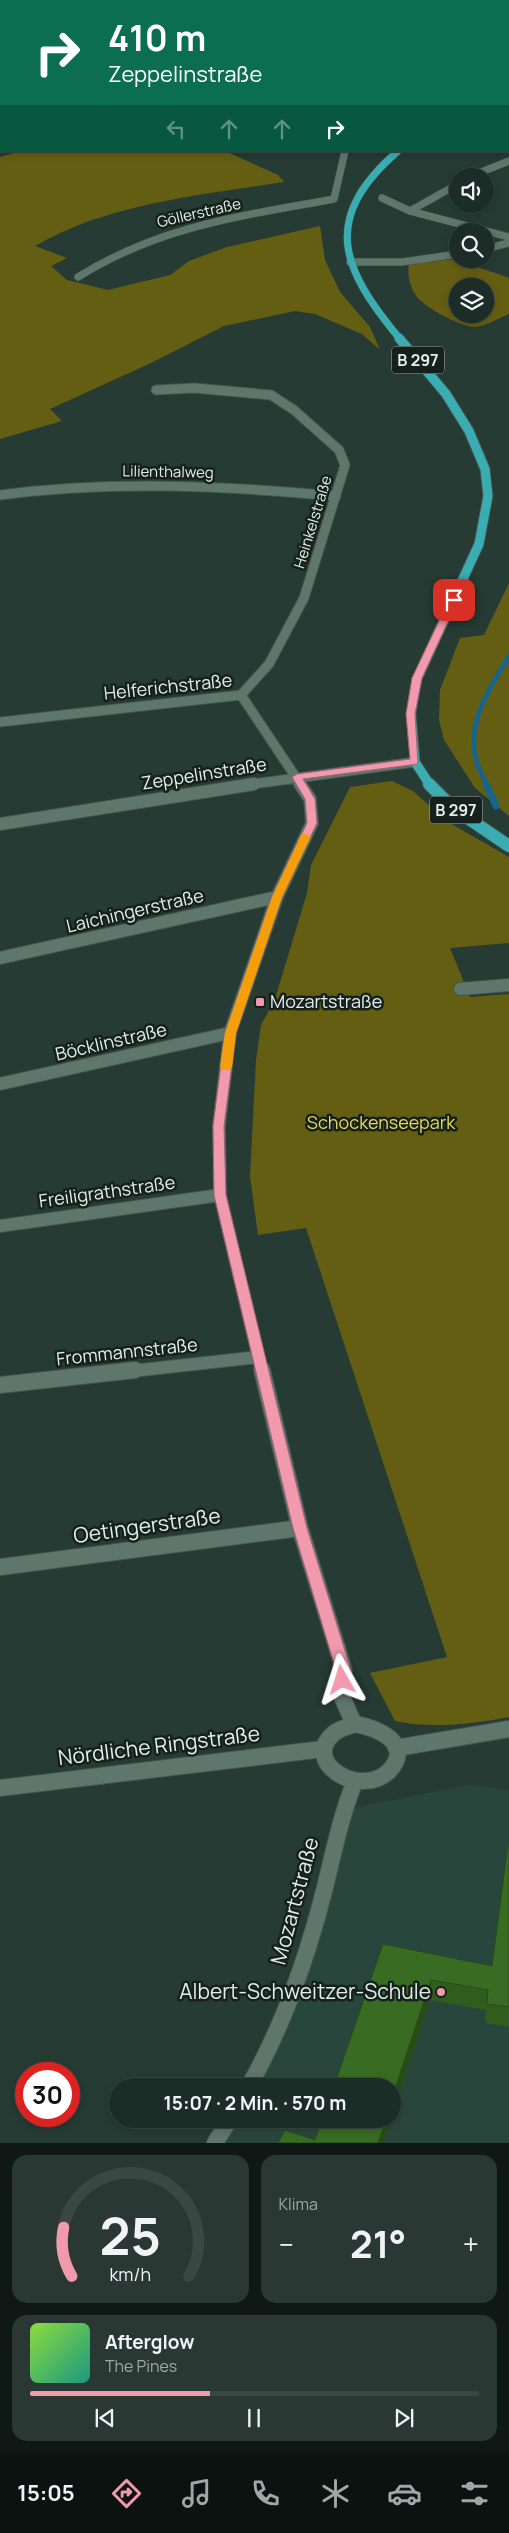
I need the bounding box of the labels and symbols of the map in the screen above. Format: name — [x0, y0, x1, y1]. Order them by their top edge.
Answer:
street label: Göllerstraße — [155, 193, 243, 232]
road number: B 297 — [392, 346, 444, 374]
street label: Lilienthalweg — [122, 460, 214, 483]
street label: Heinkelstraße — [288, 473, 337, 571]
pin — [433, 579, 475, 621]
street label: Helferichstraße — [102, 667, 233, 705]
street label: Zeppelinstraße — [140, 751, 268, 795]
road number: B 297 — [430, 796, 482, 824]
street label: Laichingerstraße — [64, 883, 206, 938]
place label: Mozartstraße — [270, 989, 382, 1013]
marker: Mozartstraße — [254, 996, 266, 1008]
street label: Böcklinstraße — [53, 1017, 169, 1066]
park label: Schockenseepark — [307, 1110, 456, 1134]
street label: Freiligrathstraße — [37, 1170, 177, 1212]
street label: Frommannstraße — [55, 1332, 199, 1370]
street label: Oetingerstraße — [72, 1501, 222, 1549]
position arrow — [315, 1653, 367, 1705]
street label: Nördliche Ringstraße — [56, 1719, 261, 1771]
street label: Mozartstraße — [264, 1834, 324, 1968]
place label: Albert-Schweitzer-Schule — [179, 1977, 431, 2005]
marker: Albert-Schweitzer-Schule — [435, 1986, 447, 1998]
speed limit sign: 30 — [15, 2062, 80, 2127]

